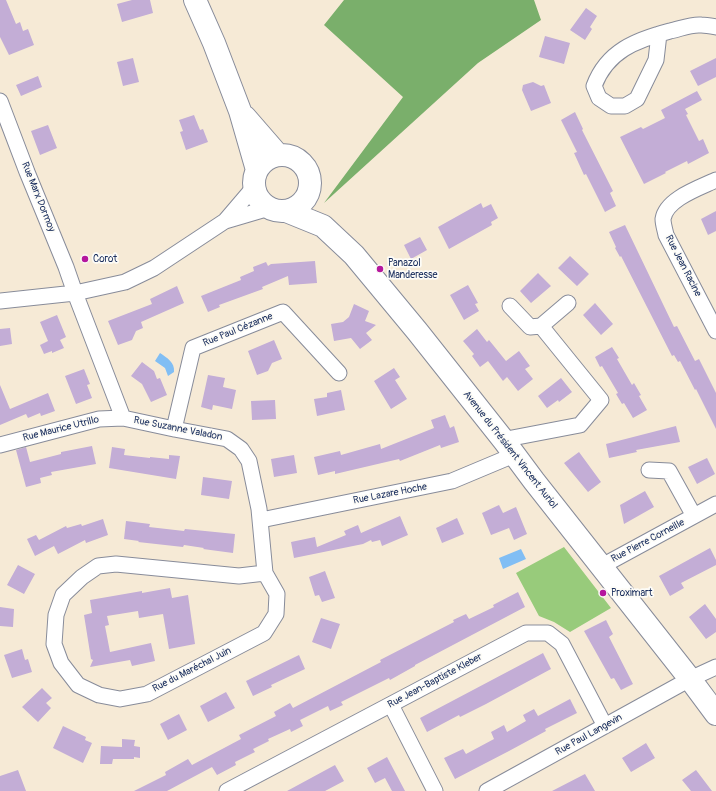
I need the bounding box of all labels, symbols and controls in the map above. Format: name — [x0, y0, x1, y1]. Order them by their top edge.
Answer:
street label: Rue Marx Dormoy — [19, 160, 57, 234]
street label: Rue Jean Racine — [662, 233, 704, 299]
place label: Corot — [93, 253, 117, 265]
marker: Corot — [80, 254, 90, 264]
place label: Panazol Manderesse — [388, 257, 437, 280]
marker: Panazol Manderesse — [375, 264, 385, 274]
street label: Rue Paul Cézanne — [201, 311, 275, 349]
street label: Avenue du Président Vincent Auriol — [460, 389, 560, 511]
street label: Rue Maurice Utrillo — [22, 414, 100, 444]
street label: Rue Suzanne Valadon — [133, 415, 223, 443]
street label: Rue Lazare Hoche — [352, 481, 428, 507]
street label: Rue Pierre Corneille — [609, 517, 687, 565]
place label: Proximart — [611, 587, 653, 599]
marker: Proximart — [598, 588, 608, 598]
street label: Rue du Maréchal Juin — [151, 645, 233, 695]
street label: Rue Jean-Baptiste Kleber — [386, 651, 484, 711]
street label: Rue Paul Langevin — [554, 712, 624, 758]

